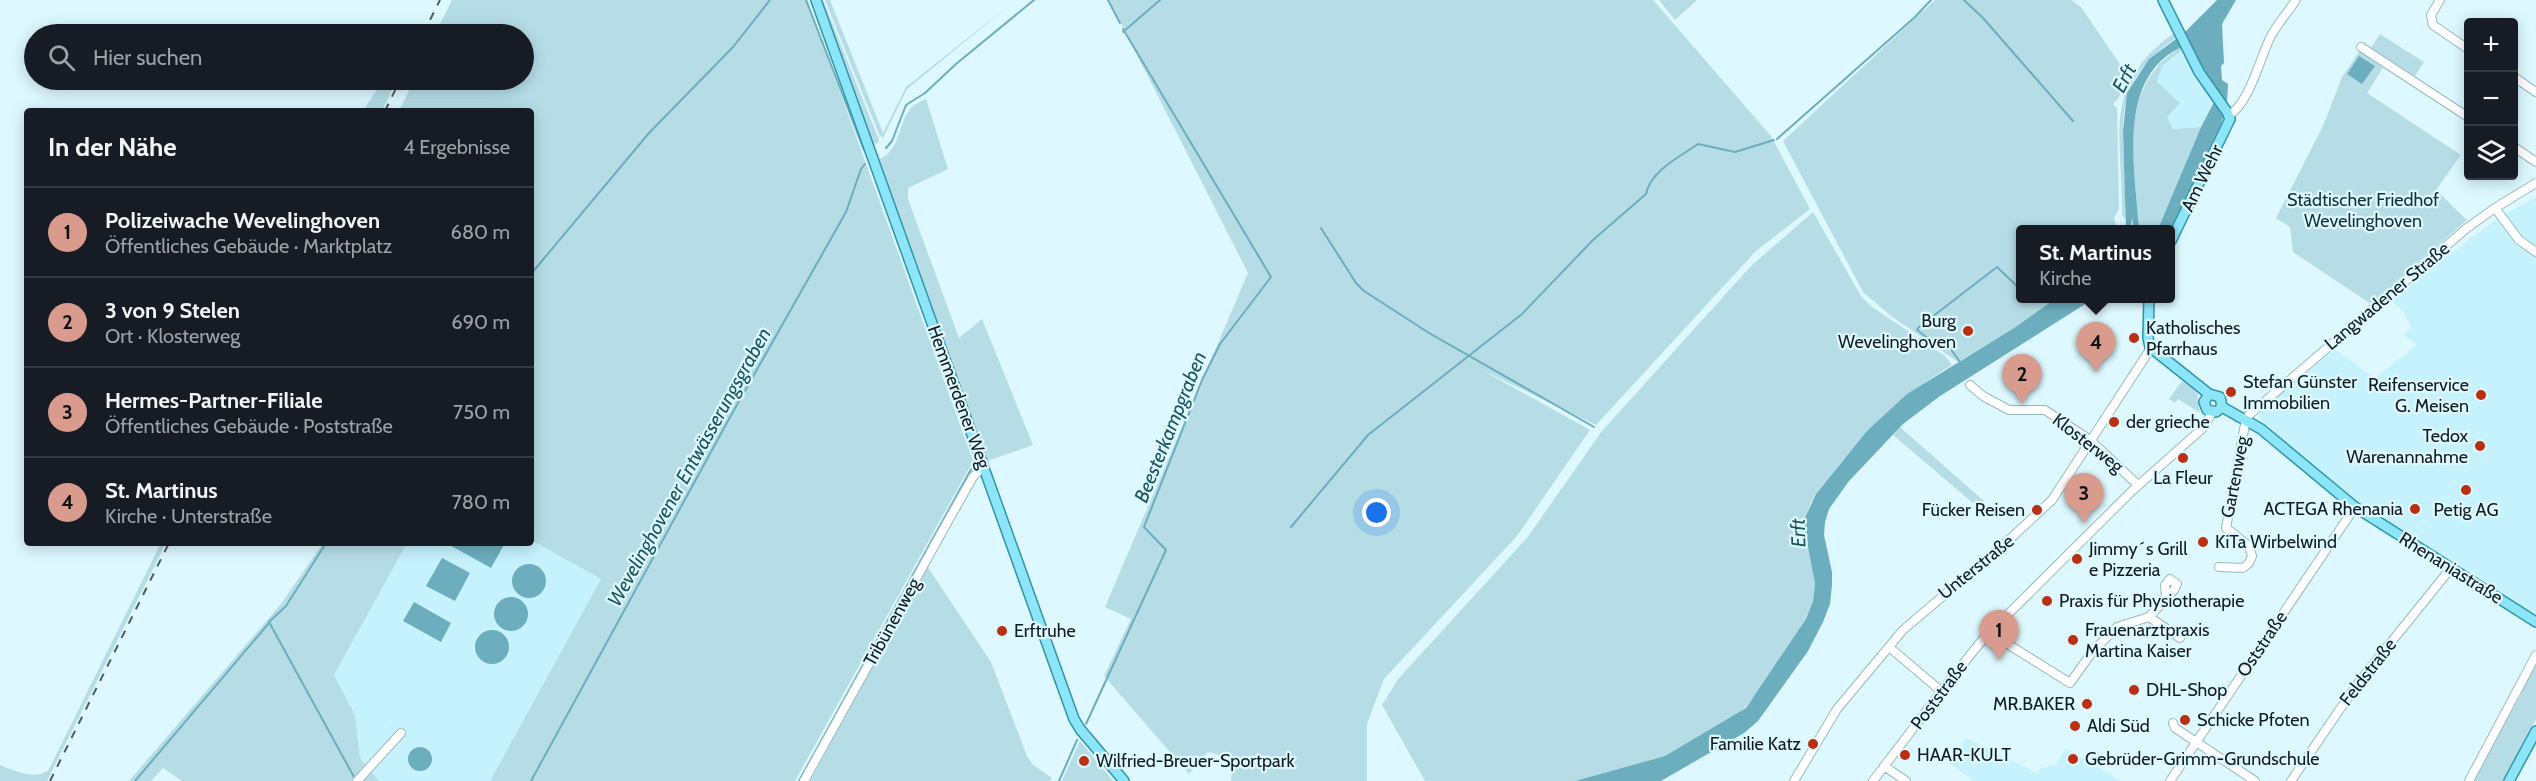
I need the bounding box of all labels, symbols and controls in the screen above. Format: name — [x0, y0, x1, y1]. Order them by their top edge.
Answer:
map controls — [2464, 18, 2518, 180]
button: + — [2464, 18, 2518, 72]
search box — [24, 24, 534, 90]
icon: search — [45, 41, 78, 74]
text: Hier suchen — [93, 44, 202, 71]
water label: Erft — [2107, 59, 2142, 96]
button: − — [2464, 72, 2518, 126]
button: layers — [2464, 126, 2518, 180]
text: In der Nähe — [48, 131, 177, 163]
text: 4 Ergebnisse — [403, 135, 510, 159]
street label: Am Wehr — [2176, 141, 2228, 215]
park label: Städtischer Friedhof Wevelinghoven — [2287, 189, 2439, 232]
text: Polizeiwache Wevelinghoven — [105, 207, 380, 234]
text: 1 — [64, 220, 71, 244]
text: 680 m — [451, 220, 510, 244]
popup — [2016, 225, 2175, 303]
text: Öffentliches Gebäude · Marktplatz — [105, 234, 392, 258]
street label: Langwadener Straße — [2320, 237, 2454, 355]
text: St. Martinus — [2039, 239, 2152, 266]
text: Kirche — [2039, 266, 2091, 290]
text: 3 von 9 Stelen — [105, 297, 240, 324]
text: 2 — [62, 310, 73, 334]
text: 690 m — [451, 310, 510, 334]
place label: Burg Wevelinghoven — [1838, 310, 1957, 353]
place label: Katholisches Pfarrhaus — [2146, 317, 2240, 360]
street label: Hemmerdener Weg — [923, 322, 995, 473]
pin: 4 — [2076, 322, 2116, 372]
text: Ort · Klosterweg — [105, 324, 240, 348]
water label: Wevelinghovener Entwässerungsgraben — [602, 324, 776, 610]
marker: Burg Wevelinghoven — [1961, 324, 1975, 338]
marker: Katholisches Pfarrhaus — [2127, 331, 2141, 345]
water label: Beesterkampgraben — [1129, 348, 1211, 506]
pin: 2 — [2002, 354, 2042, 404]
place label: Stefan Günster Immobilien — [2243, 371, 2357, 414]
place label: Reifenservice G. Meisen — [2368, 374, 2469, 417]
marker: Stefan Günster Immobilien — [2224, 385, 2238, 399]
text: Hermes-Partner-Filiale — [105, 387, 323, 414]
marker: Reifenservice G. Meisen — [2474, 388, 2488, 402]
text: 3 — [62, 400, 73, 424]
text: 750 m — [453, 400, 510, 424]
street label: Klosterweg — [2048, 409, 2129, 478]
place label: der grieche — [2126, 411, 2210, 433]
text: Öffentliches Gebäude · Poststraße — [105, 414, 393, 438]
marker: der grieche — [2107, 415, 2121, 429]
place label: Tedox Warenannahme — [2346, 425, 2468, 468]
street label: Gartenweg — [2216, 433, 2254, 520]
marker: Tedox Warenannahme — [2473, 439, 2487, 453]
marker: La Fleur — [2176, 451, 2190, 465]
place label: La Fleur — [2153, 467, 2213, 489]
pin: 3 — [2064, 474, 2104, 523]
text: St. Martinus — [105, 477, 218, 504]
marker: Petig AG — [2459, 483, 2473, 497]
text: 4 — [61, 490, 74, 514]
text: 780 m — [452, 490, 510, 514]
your location — [1362, 498, 1391, 527]
place label: ACTEGA Rhenania — [2263, 498, 2403, 520]
place label: Fücker Reisen — [1922, 499, 2025, 521]
place label: Petig AG — [2433, 499, 2499, 521]
marker: ACTEGA Rhenania — [2408, 502, 2422, 516]
marker: Fücker Reisen — [2030, 503, 2044, 517]
text: Kirche · Unterstraße — [105, 504, 272, 528]
water label: Erft — [1785, 517, 1810, 548]
street label: Rhenaniastraße — [2395, 527, 2507, 609]
street label: Unterstraße — [1934, 530, 2018, 604]
place label: KiTa Wirbelwind — [2215, 531, 2337, 553]
marker: KiTa Wirbelwind — [2196, 535, 2210, 549]
place label: Jimmy´s Grill e Pizzeria — [2088, 538, 2188, 581]
marker: Jimmy´s Grill e Pizzeria — [2070, 552, 2084, 566]
street label: Tribünenweg — [859, 573, 926, 670]
place label: Praxis für Physiotherapie — [2059, 590, 2244, 612]
marker: Praxis für Physiotherapie — [2040, 594, 2054, 608]
street label: Oststraße — [2232, 607, 2292, 681]
pin: 1 — [1980, 610, 2018, 660]
place label: Frauenarztpraxis Martina Kaiser — [2085, 619, 2209, 662]
place label: Erftruhe — [1014, 620, 1076, 642]
marker: Erftruhe — [995, 624, 1009, 638]
marker: Frauenarztpraxis Martina Kaiser — [2066, 633, 2080, 647]
street label: Feldstraße — [2335, 634, 2401, 710]
street label: Poststraße — [1906, 656, 1972, 734]
place label: DHL-Shop — [2146, 679, 2227, 701]
marker: DHL-Shop — [2127, 683, 2141, 697]
place label: MR.BAKER — [1993, 693, 2075, 715]
marker: MR.BAKER — [2080, 697, 2094, 711]
place label: Schicke Pfoten — [2197, 709, 2309, 731]
marker: Schicke Pfoten — [2178, 713, 2192, 727]
place label: Aldi Süd — [2087, 715, 2150, 737]
marker: Aldi Süd — [2068, 719, 2082, 733]
place label: Familie Katz — [1710, 733, 1802, 755]
marker: Familie Katz — [1806, 737, 1820, 751]
place label: HAAR-KULT — [1917, 744, 2011, 766]
marker: HAAR-KULT — [1898, 748, 1912, 762]
place label: Gebrüder-Grimm-Grundschule — [2085, 748, 2320, 770]
place label: Wilfried-Breuer-Sportpark — [1096, 750, 1295, 772]
marker: Gebrüder-Grimm-Grundschule — [2066, 752, 2080, 766]
marker: Wilfried-Breuer-Sportpark — [1077, 754, 1091, 768]

